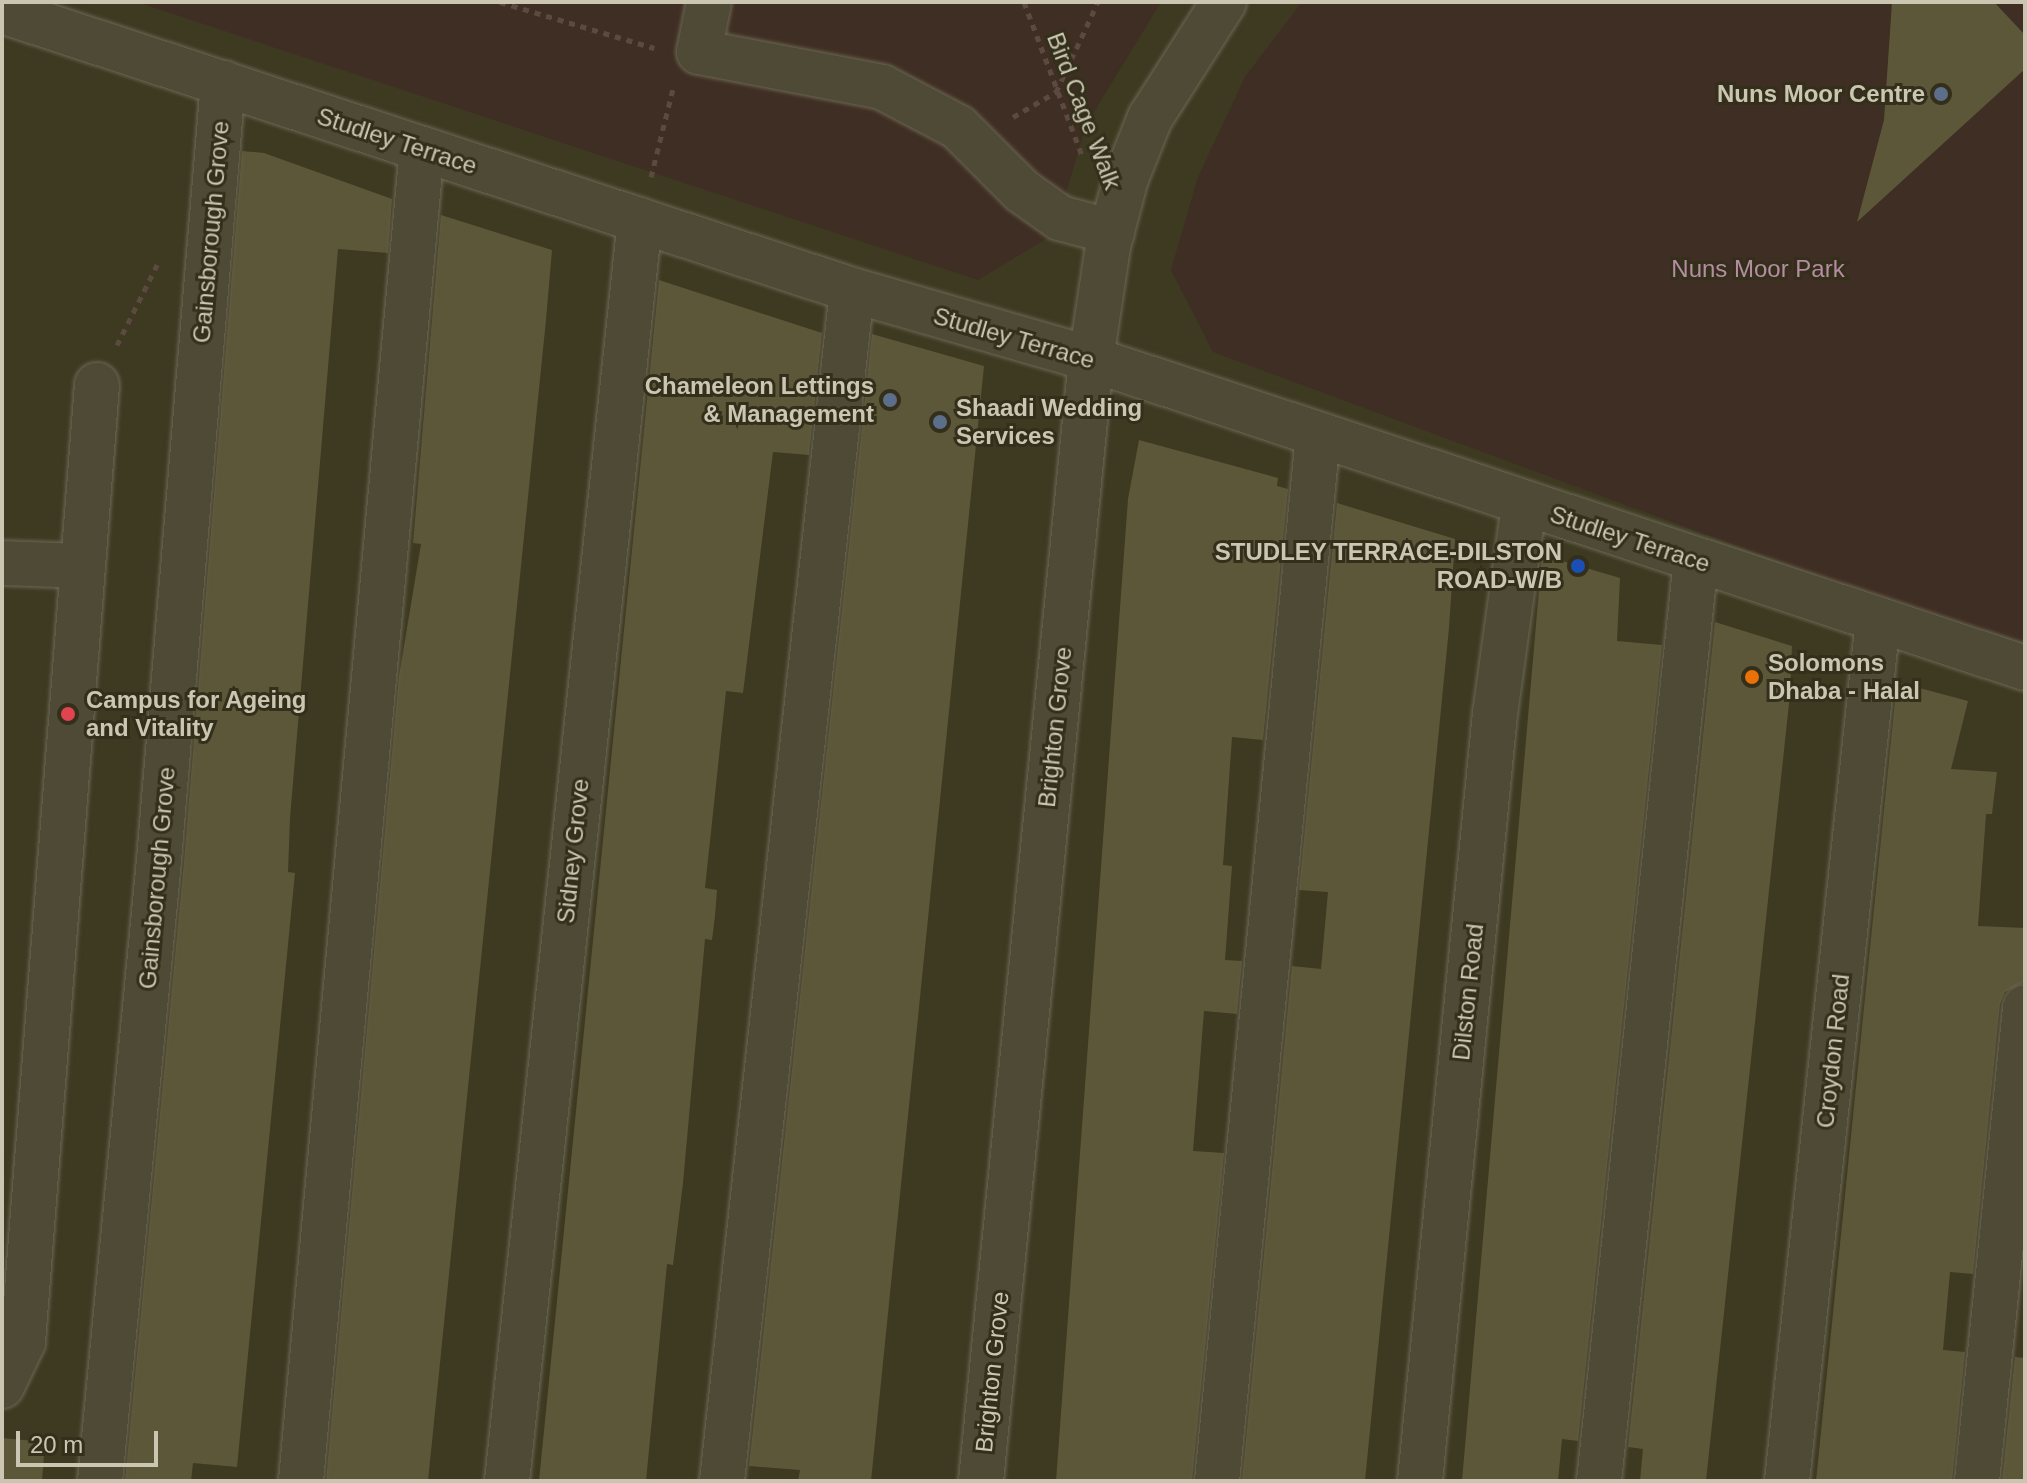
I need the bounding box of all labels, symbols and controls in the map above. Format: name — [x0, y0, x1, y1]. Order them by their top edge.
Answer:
street label: Bird Cage Walk — [1041, 28, 1127, 194]
place label: Nuns Moor Centre — [1717, 80, 1925, 108]
marker: Nuns Moor Centre — [1932, 85, 1950, 103]
street label: Studley Terrace — [313, 102, 481, 180]
street label: Gainsborough Grove — [187, 120, 235, 344]
park label: Nuns Moor Park — [1671, 255, 1845, 283]
street label: Studley Terrace — [930, 301, 1098, 375]
place label: Chameleon Lettings & Management — [645, 372, 874, 428]
marker: Chameleon Lettings & Management — [881, 391, 899, 409]
place label: Shaadi Wedding Services — [956, 394, 1142, 450]
marker: Shaadi Wedding Services — [931, 413, 949, 431]
street label: Studley Terrace — [1546, 500, 1714, 578]
place label: STUDLEY TERRACE-DILSTON ROAD-W/B — [1214, 538, 1562, 594]
marker: STUDLEY TERRACE-DILSTON ROAD-W/B — [1569, 557, 1587, 575]
street label: Brighton Grove — [1032, 645, 1078, 809]
place label: Solomons Dhaba - Halal — [1768, 649, 1920, 705]
marker: Solomons Dhaba - Halal — [1743, 668, 1761, 686]
place label: Campus for Ageing and Vitality — [86, 686, 307, 742]
marker: Campus for Ageing and Vitality — [57, 703, 79, 725]
street label: Gainsborough Grove — [133, 766, 181, 990]
street label: Sidney Grove — [551, 777, 595, 925]
street label: Dilston Road — [1446, 922, 1490, 1062]
street label: Croydon Road — [1811, 973, 1855, 1129]
street label: Brighton Grove — [969, 1290, 1015, 1454]
scale bar — [20, 1415, 162, 1465]
text: 20 m — [30, 1431, 83, 1458]

